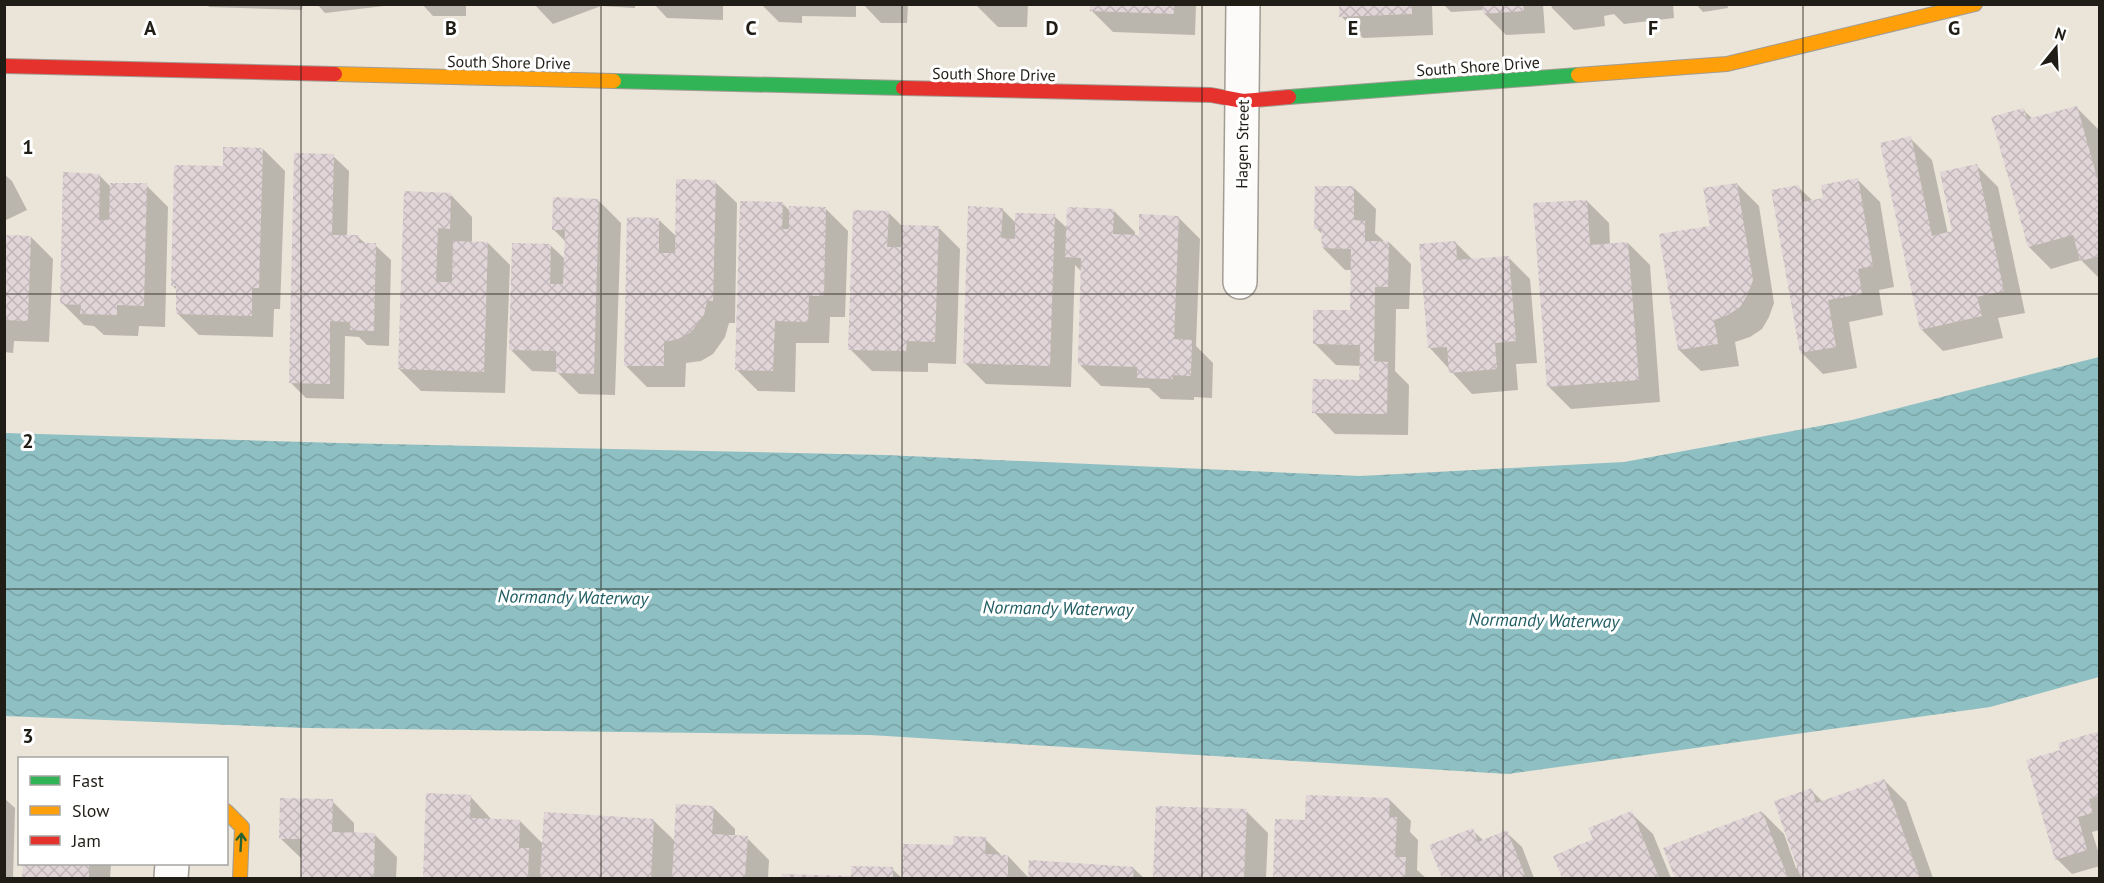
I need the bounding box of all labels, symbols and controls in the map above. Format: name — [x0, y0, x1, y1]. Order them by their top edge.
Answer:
text: A — [144, 15, 157, 41]
text: B — [445, 15, 457, 41]
text: C — [745, 15, 757, 41]
text: D — [1046, 15, 1059, 41]
text: E — [1348, 15, 1358, 41]
text: F — [1648, 15, 1658, 41]
text: G — [1948, 15, 1960, 41]
north arrow — [2026, 18, 2086, 78]
text: N — [2053, 23, 2069, 45]
street label: South Shore Drive — [447, 51, 571, 73]
street label: South Shore Drive — [1416, 52, 1540, 80]
street label: South Shore Drive — [932, 63, 1056, 85]
street label: Hagen Street — [1231, 99, 1253, 189]
text: 1 — [22, 134, 34, 160]
text: 2 — [22, 428, 34, 454]
water label: Normandy Waterway — [497, 584, 650, 610]
water label: Normandy Waterway — [982, 595, 1135, 621]
water label: Normandy Waterway — [1468, 607, 1621, 633]
text: 3 — [22, 723, 34, 749]
legend — [18, 757, 228, 865]
text: Fast — [72, 769, 104, 792]
text: Slow — [72, 799, 110, 822]
text: Jam — [71, 829, 101, 852]
one-way arrow — [236, 832, 247, 852]

